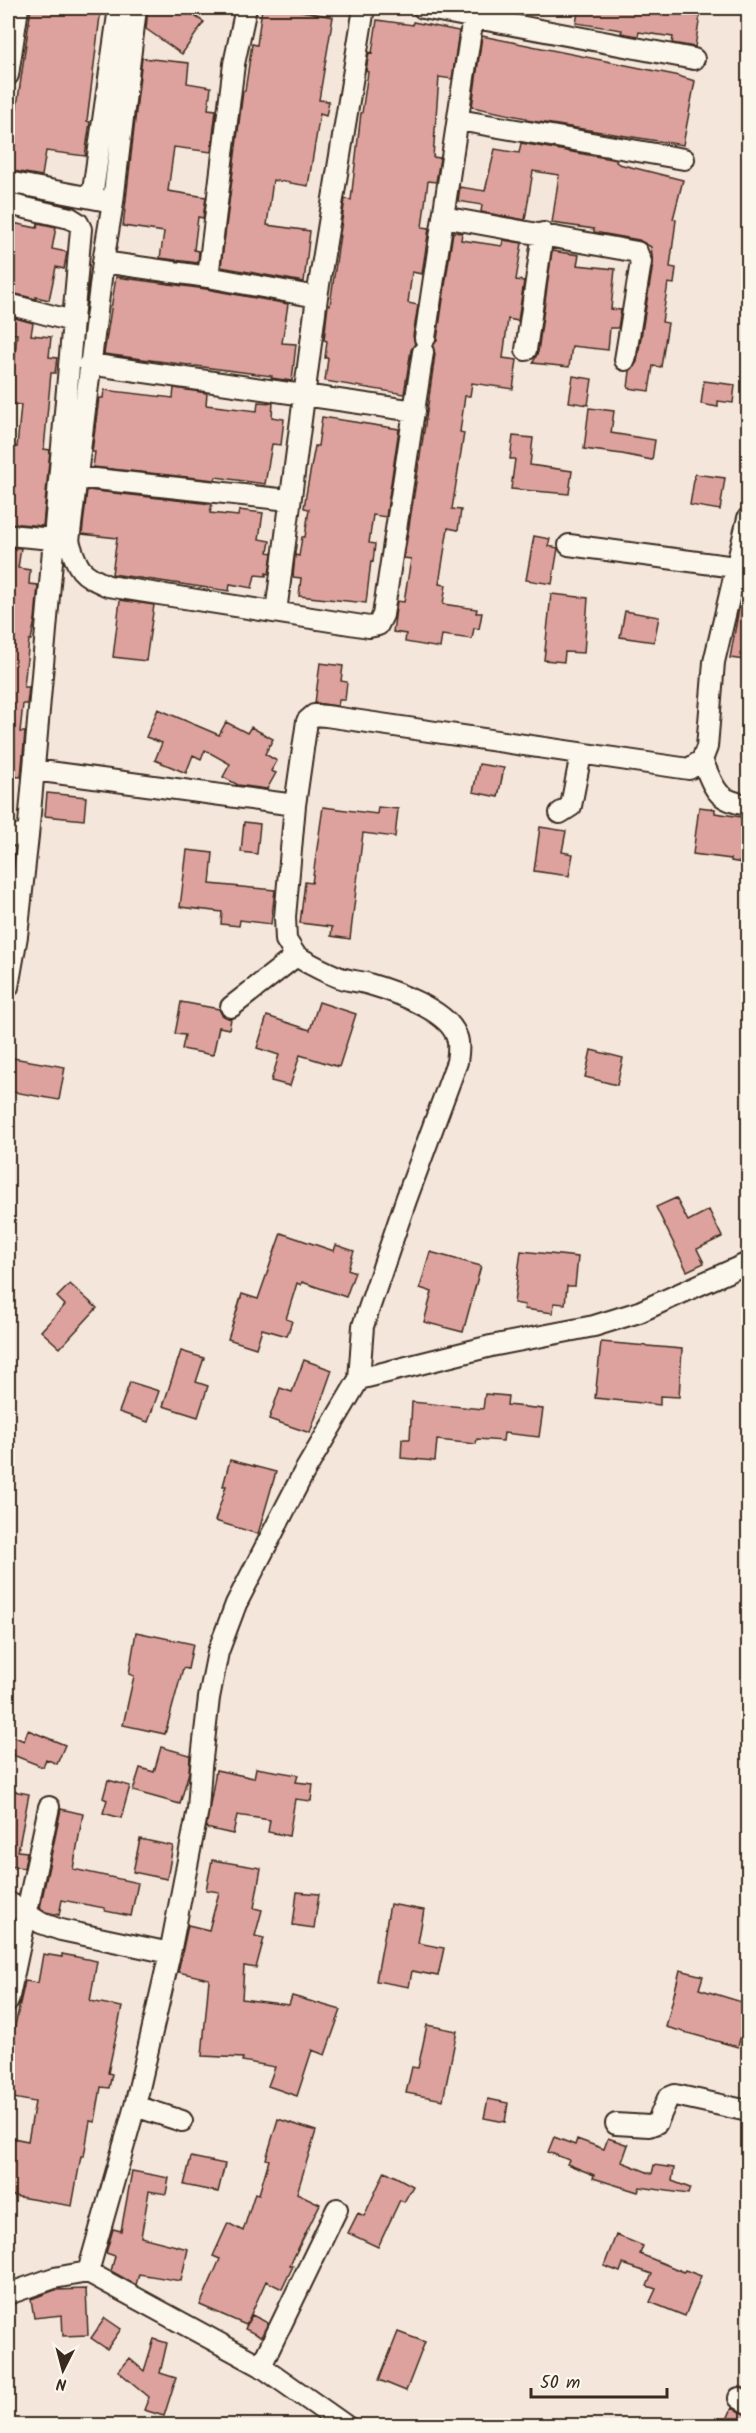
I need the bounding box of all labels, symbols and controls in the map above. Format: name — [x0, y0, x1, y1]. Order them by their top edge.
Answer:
north arrow — [33, 2340, 93, 2400]
scale bar — [531, 2361, 668, 2399]
text: 50 m — [540, 2369, 580, 2398]
text: N — [55, 2370, 68, 2396]

